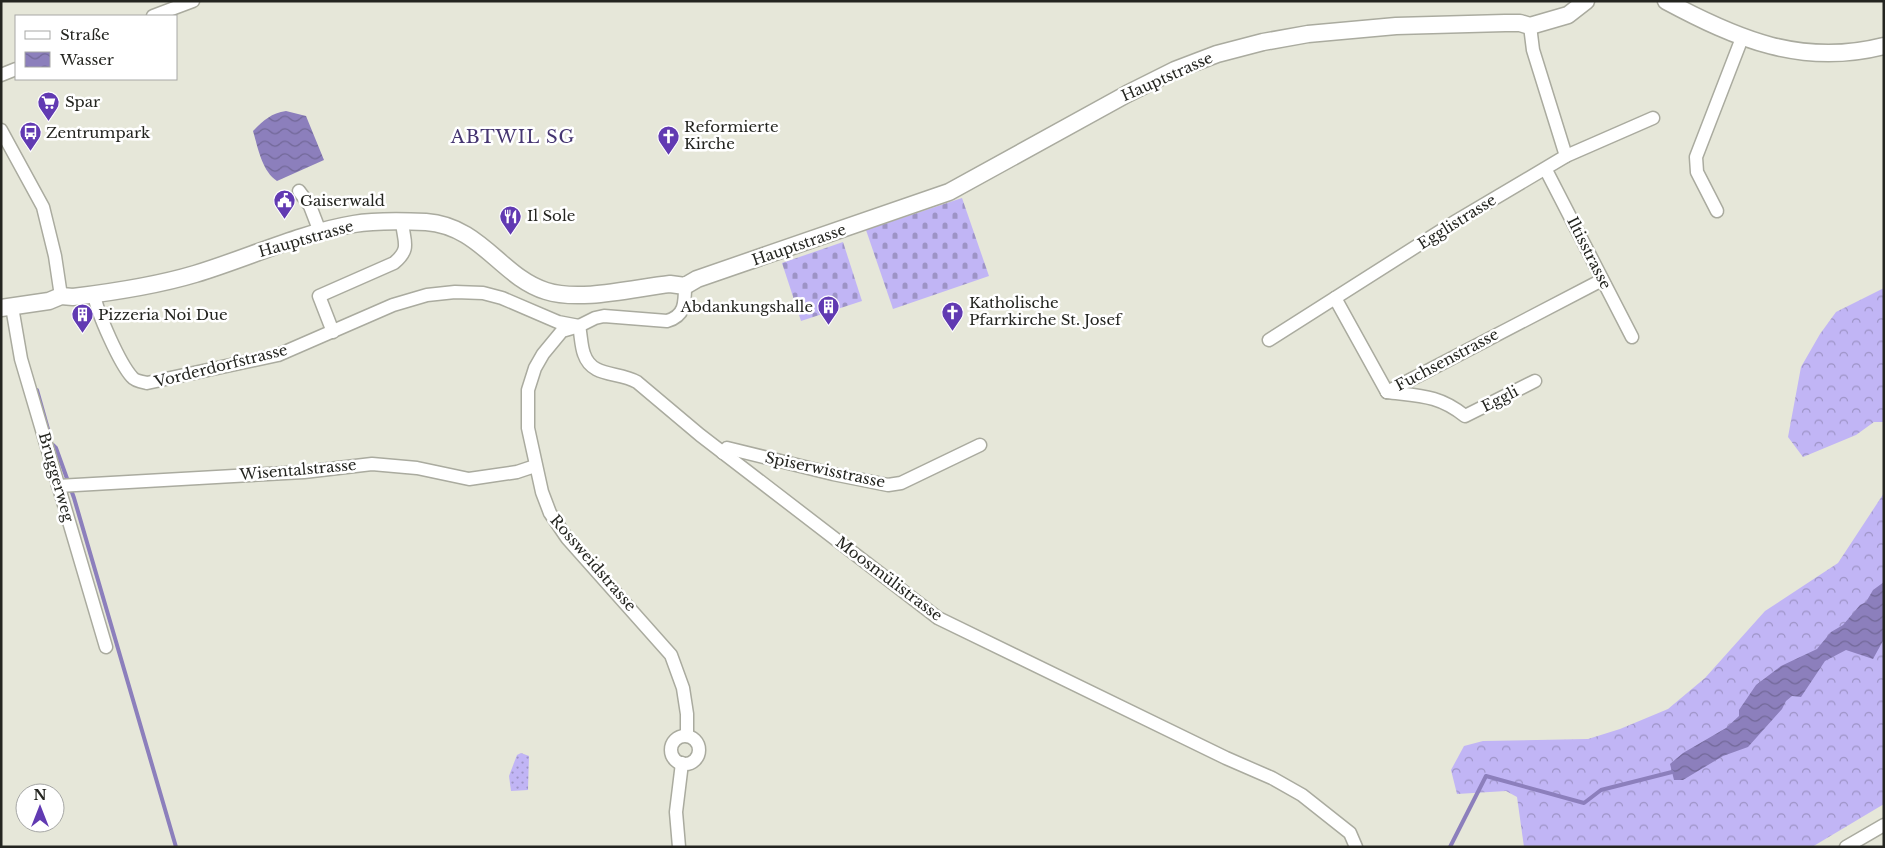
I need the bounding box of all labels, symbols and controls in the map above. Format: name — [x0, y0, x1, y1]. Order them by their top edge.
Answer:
legend — [15, 15, 178, 80]
text: Straße — [60, 25, 110, 44]
street label: Hauptstrasse — [1118, 48, 1216, 105]
text: Wasser — [59, 50, 115, 69]
supermarket icon: Spar — [37, 90, 61, 121]
place label: Spar — [65, 92, 101, 111]
place label: Reformierte Kirche — [684, 117, 779, 153]
bus stop icon: Zentrumpark — [18, 121, 42, 152]
place label: Zentrumpark — [46, 123, 151, 142]
church icon: Reformierte Kirche — [656, 124, 680, 155]
district label: ABTWIL SG — [450, 126, 575, 148]
public building icon: Gaiserwald — [272, 189, 296, 220]
street label: Egglistrasse — [1414, 190, 1500, 253]
place label: Gaiserwald — [300, 191, 385, 210]
restaurant icon: Il Sole — [499, 204, 523, 235]
place label: Il Sole — [527, 206, 575, 225]
street label: Iltisstrasse — [1563, 213, 1616, 292]
street label: Hauptstrasse — [256, 216, 356, 261]
street label: Hauptstrasse — [749, 220, 848, 270]
place label: Katholische Pfarrkirche St. Josef — [969, 293, 1123, 329]
building icon: Abdankungshalle — [817, 295, 841, 326]
place label: Abdankungshalle — [679, 297, 813, 316]
church icon: Katholische Pfarrkirche St. Josef — [941, 300, 965, 331]
building icon: Pizzeria Noi Due — [70, 303, 94, 334]
place label: Pizzeria Noi Due — [98, 305, 228, 324]
street label: Fuchsenstrasse — [1392, 324, 1502, 395]
street label: Vorderdorfstrasse — [151, 340, 289, 391]
street label: Eggli — [1478, 381, 1521, 416]
street label: Bruggerweg — [35, 430, 79, 525]
street label: Spiserwisstrasse — [763, 448, 887, 492]
street label: Wisentalstrasse — [238, 455, 357, 484]
street label: Rossweidstrasse — [546, 511, 640, 615]
street label: Moosmülistrasse — [832, 532, 946, 625]
north arrow — [15, 783, 65, 833]
text: N — [33, 786, 47, 804]

